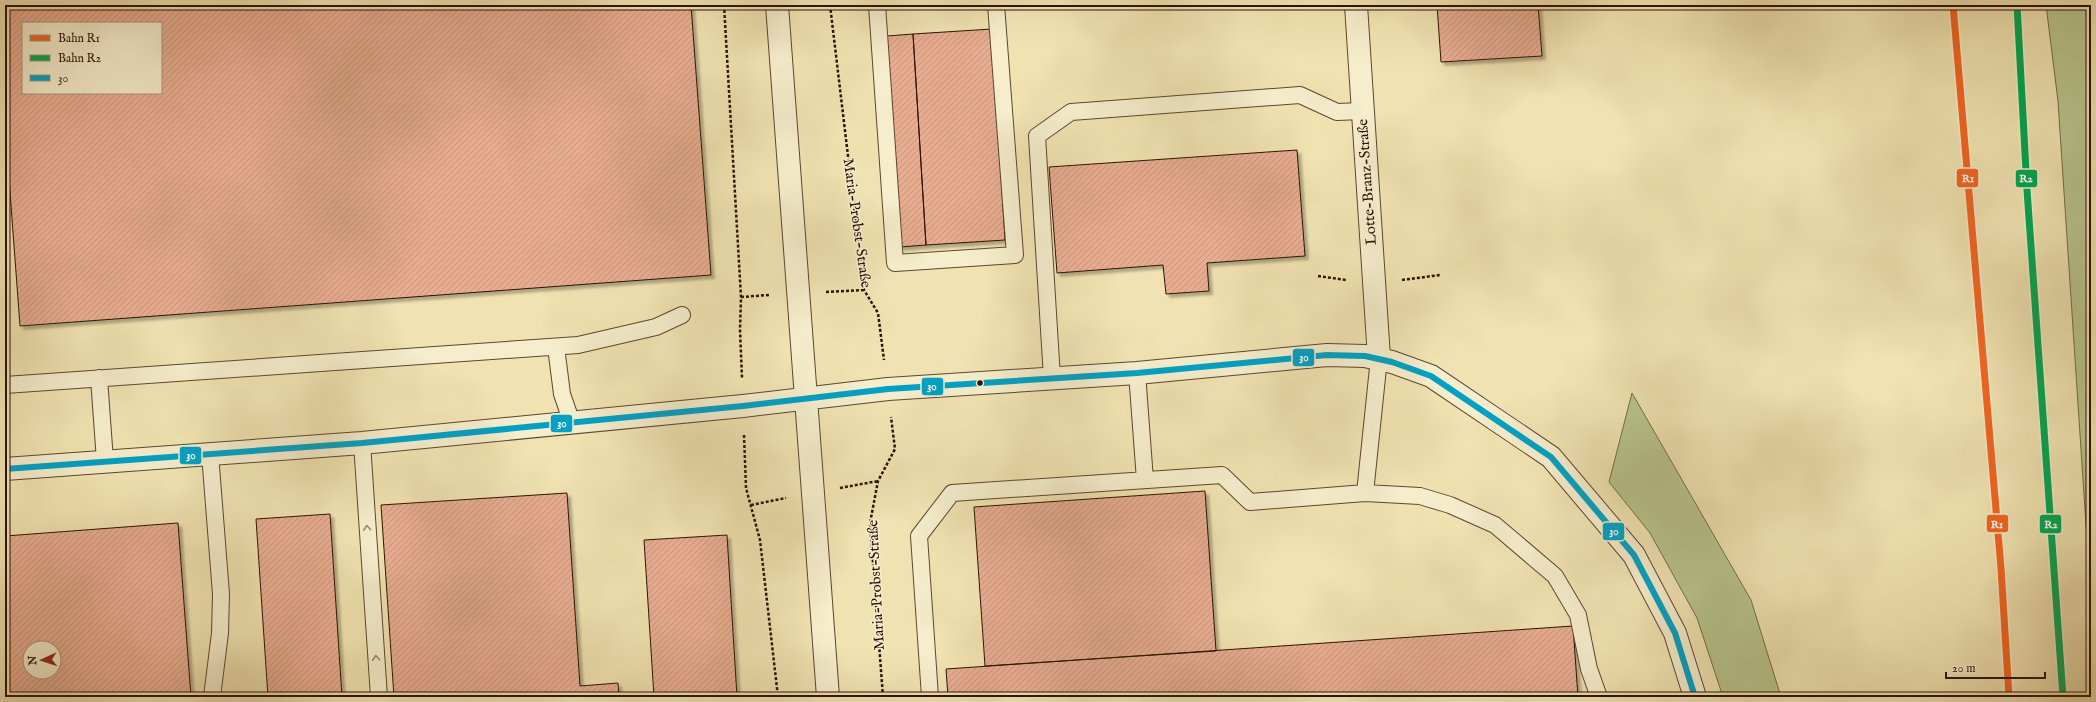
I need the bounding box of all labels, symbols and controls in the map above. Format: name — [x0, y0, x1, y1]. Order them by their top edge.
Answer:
legend — [22, 22, 162, 94]
text: Bahn R1 — [58, 31, 100, 46]
text: Bahn R2 — [58, 51, 102, 66]
text: 30 — [58, 71, 68, 86]
street label: Lotte-Branz-Straße — [1353, 118, 1381, 246]
street label: Maria-Probst-Straße — [838, 157, 876, 289]
line badge: R1 — [1956, 168, 1979, 188]
line badge: R2 — [2015, 169, 2038, 188]
text: R1 — [1962, 172, 1974, 186]
text: R2 — [2019, 172, 2034, 186]
line badge: 30 — [1292, 348, 1315, 367]
text: 30 — [1299, 351, 1309, 365]
line badge: 30 — [921, 377, 944, 396]
unlabelled marker — [975, 378, 985, 388]
text: 30 — [927, 380, 937, 394]
line badge: 30 — [550, 414, 573, 433]
text: 30 — [557, 417, 567, 431]
line badge: 30 — [179, 446, 202, 465]
text: 30 — [186, 449, 196, 463]
line badge: R1 — [1986, 514, 2009, 533]
line badge: R2 — [2039, 514, 2062, 534]
text: R1 — [1991, 518, 2003, 532]
text: R2 — [2044, 518, 2059, 532]
street label: Maria-Probst-Straße — [863, 519, 889, 651]
line badge: 30 — [1602, 522, 1625, 541]
one-way arrow — [363, 525, 372, 531]
text: 30 — [1609, 525, 1619, 539]
north arrow — [22, 640, 62, 680]
scale bar — [1946, 654, 2045, 680]
text: N — [26, 655, 40, 667]
one-way arrow — [372, 655, 381, 661]
text: 20 m — [1952, 661, 1975, 676]

